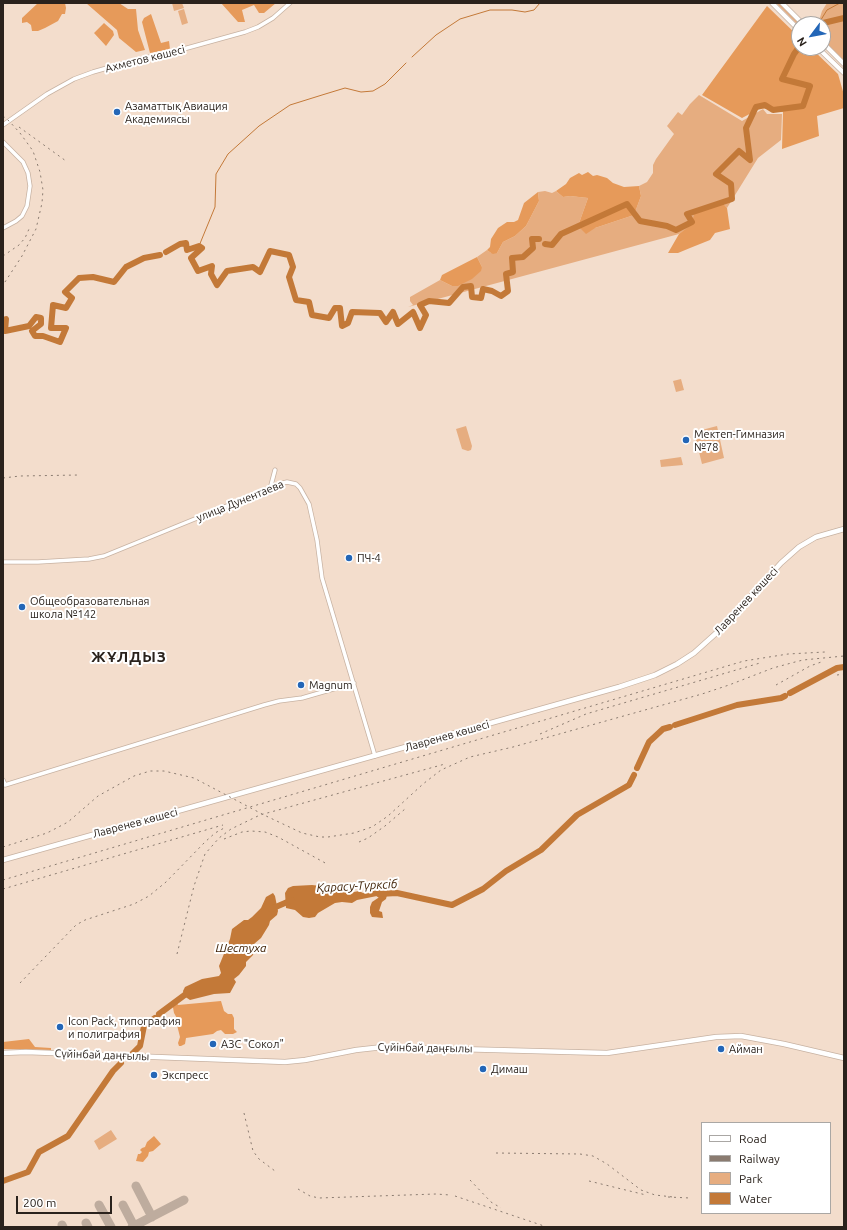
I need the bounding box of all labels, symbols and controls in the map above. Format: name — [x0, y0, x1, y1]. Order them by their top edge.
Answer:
north arrow — [791, 16, 831, 56]
text: N — [794, 35, 809, 48]
street label: Ахметов көшесі — [104, 43, 186, 75]
place label: Азаматтық Авиация Академиясы — [125, 99, 228, 125]
marker: Азаматтық Авиация Академиясы — [112, 107, 122, 117]
place label: Мектеп-Гимназия №78 — [694, 427, 785, 453]
marker: Мектеп-Гимназия №78 — [681, 435, 691, 445]
street label: улица Дунентаева — [194, 477, 286, 525]
place label: ПЧ-4 — [357, 551, 381, 565]
marker: ПЧ-4 — [344, 553, 354, 563]
street label: Лавренев көшесі — [711, 564, 781, 638]
place label: Общеобразовательная школа №142 — [30, 594, 150, 620]
marker: Общеобразовательная школа №142 — [17, 602, 27, 612]
district label: ЖҰЛДЫЗ — [91, 648, 167, 666]
place label: Magnum — [309, 678, 353, 692]
marker: Magnum — [296, 680, 306, 690]
street label: Лавренев көшесі — [403, 718, 491, 754]
street label: Лавренев көшесі — [91, 805, 179, 841]
water label: Қарасу-Түрксіб — [316, 877, 398, 895]
water label: Шестуха — [216, 941, 266, 955]
place label: Icon Pack, типография и полиграфия — [68, 1014, 181, 1040]
marker: Icon Pack, типография и полиграфия — [55, 1022, 65, 1032]
place label: АЗС "Сокол" — [221, 1037, 284, 1051]
marker: АЗС "Сокол" — [208, 1039, 218, 1049]
street label: Сүйінбай даңғылы — [377, 1041, 473, 1055]
place label: Айман — [729, 1042, 763, 1056]
marker: Айман — [716, 1044, 726, 1054]
street label: Сүйінбай даңғылы — [54, 1047, 150, 1063]
place label: Димаш — [491, 1062, 528, 1076]
marker: Димаш — [478, 1064, 488, 1074]
place label: Экспресс — [162, 1068, 208, 1082]
marker: Экспресс — [149, 1070, 159, 1080]
legend — [701, 1122, 831, 1214]
text: Road — [739, 1132, 767, 1145]
text: Railway — [739, 1152, 780, 1165]
text: Park — [739, 1172, 763, 1185]
scale bar — [18, 1188, 114, 1214]
text: Water — [739, 1192, 772, 1205]
text: 200 m — [23, 1196, 56, 1209]

